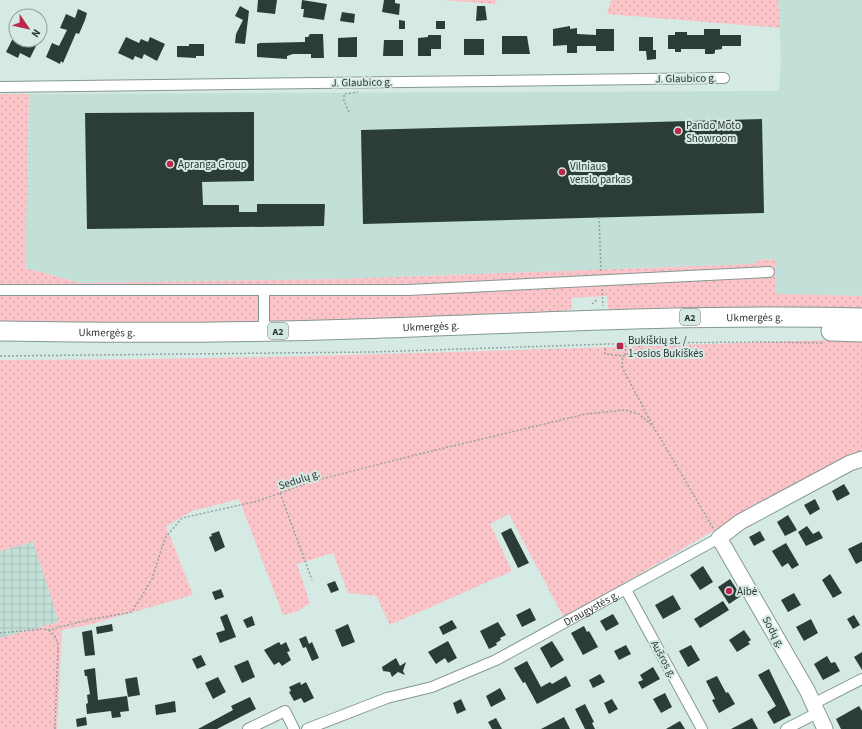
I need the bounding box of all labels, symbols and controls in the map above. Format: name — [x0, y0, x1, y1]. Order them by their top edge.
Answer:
north arrow — [8, 8, 48, 48]
text: N — [28, 26, 44, 41]
street label: J. Glaubico g. — [655, 70, 717, 87]
street label: J. Glaubico g. — [331, 74, 393, 91]
place label: Pando Moto Showroom — [686, 118, 741, 146]
marker: Pando Moto Showroom — [673, 126, 683, 136]
place label: Apranga Group — [178, 157, 247, 172]
marker: Apranga Group — [165, 159, 175, 169]
place label: Vilniaus verslo parkas — [570, 159, 631, 187]
marker: Vilniaus verslo parkas — [557, 167, 567, 177]
road number: A2 — [680, 309, 700, 325]
street label: Ukmergės g. — [726, 310, 783, 325]
street label: Ukmergės g. — [402, 318, 460, 335]
road number: A2 — [268, 323, 288, 339]
street label: Ukmergės g. — [78, 325, 136, 340]
place label: Bukiškių st. / 1-osios Bukiškės — [628, 333, 704, 361]
marker: Bukiškių st. / 1-osios Bukiškės — [615, 341, 625, 351]
street label: Sedulų g. — [277, 466, 322, 493]
place label: Aibė — [737, 584, 758, 599]
marker: Aibė — [724, 586, 734, 596]
street label: Draugystės g. — [561, 587, 622, 630]
street label: Sodų g. — [759, 614, 789, 651]
street label: Aušros g. — [647, 638, 680, 681]

